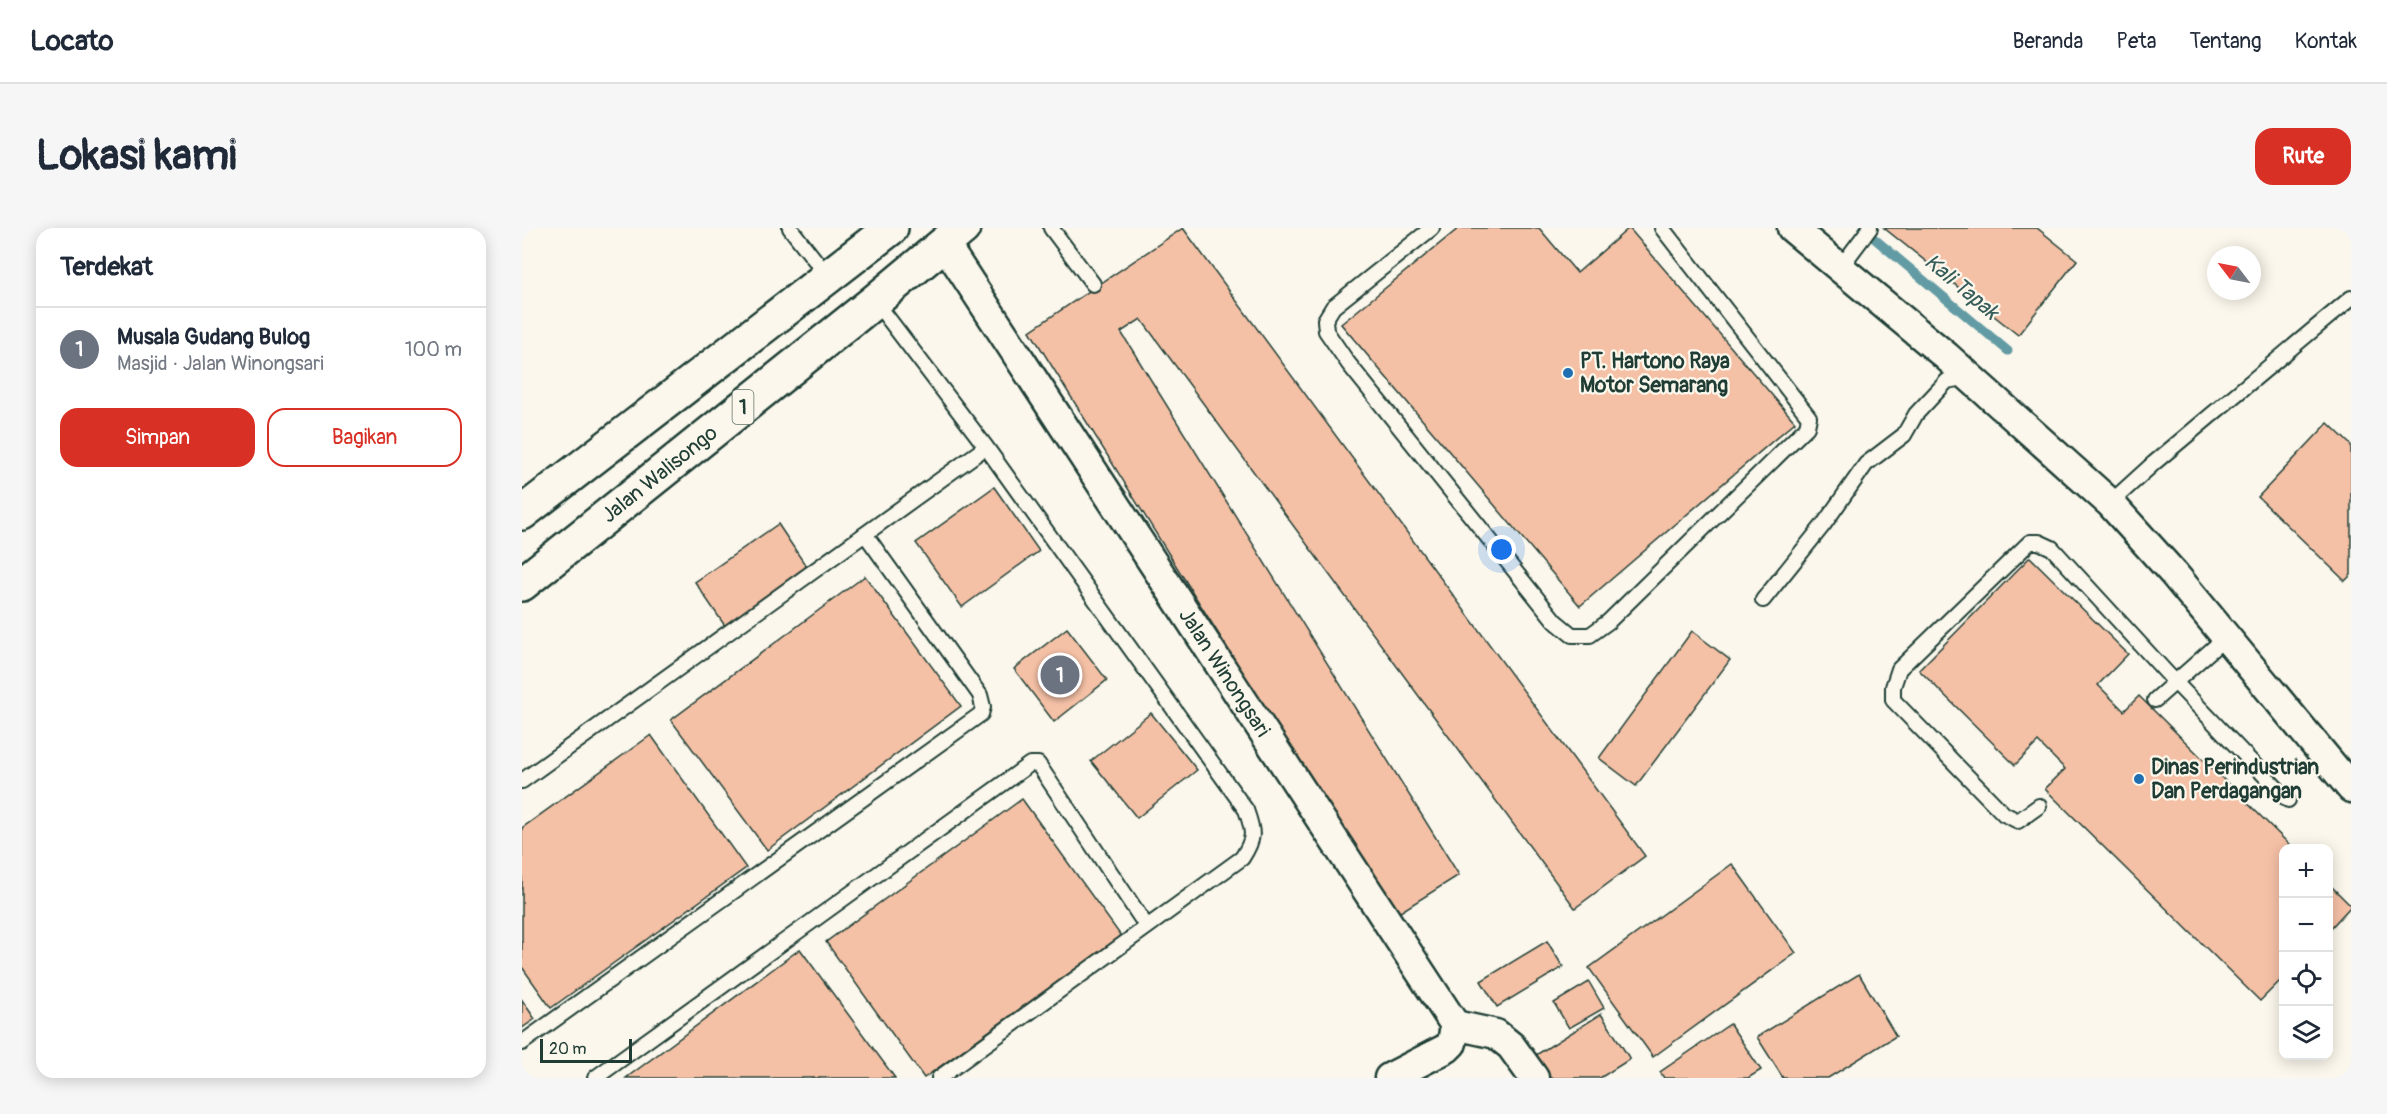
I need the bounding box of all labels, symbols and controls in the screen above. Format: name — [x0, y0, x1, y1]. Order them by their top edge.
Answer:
text: Locato — [30, 24, 114, 59]
text: Beranda — [2013, 28, 2083, 55]
text: Peta — [2116, 28, 2157, 55]
text: Tentang — [2190, 28, 2262, 55]
text: Kontak — [2295, 28, 2357, 55]
button: Rute — [2255, 128, 2351, 185]
text: Lokasi kami — [36, 130, 236, 182]
north arrow — [2207, 246, 2261, 300]
water label: Kali Tapak — [1919, 248, 2006, 327]
text: Terdekat — [60, 251, 153, 283]
text: Musala Gudang Bulog — [117, 323, 310, 351]
text: 1 — [76, 337, 83, 362]
text: 100 m — [405, 337, 462, 362]
place label: PT. Hartono Raya Motor Semarang — [1580, 348, 1730, 399]
text: Masjid · Jalan Winongsari — [117, 351, 324, 376]
marker: PT. Hartono Raya Motor Semarang — [1561, 366, 1575, 380]
road number: 1 — [732, 390, 754, 424]
button: Simpan — [60, 408, 255, 467]
button: Bagikan — [267, 408, 462, 467]
street label: Jalan Walisongo — [596, 420, 723, 529]
your location — [1487, 535, 1516, 564]
street label: Jalan Winongsari — [1172, 603, 1276, 742]
pin: 1 — [1040, 652, 1080, 698]
place label: Dinas Perindustrian Dan Perdagangan — [2151, 754, 2319, 805]
marker: Dinas Perindustrian Dan Perdagangan — [2132, 772, 2146, 786]
map controls — [2279, 844, 2333, 1060]
button: + — [2279, 844, 2333, 898]
button: − — [2279, 898, 2333, 952]
button: locate — [2279, 952, 2333, 1006]
button: layers — [2279, 1006, 2333, 1060]
scale bar — [540, 1036, 632, 1064]
text: 20 m — [549, 1039, 587, 1059]

